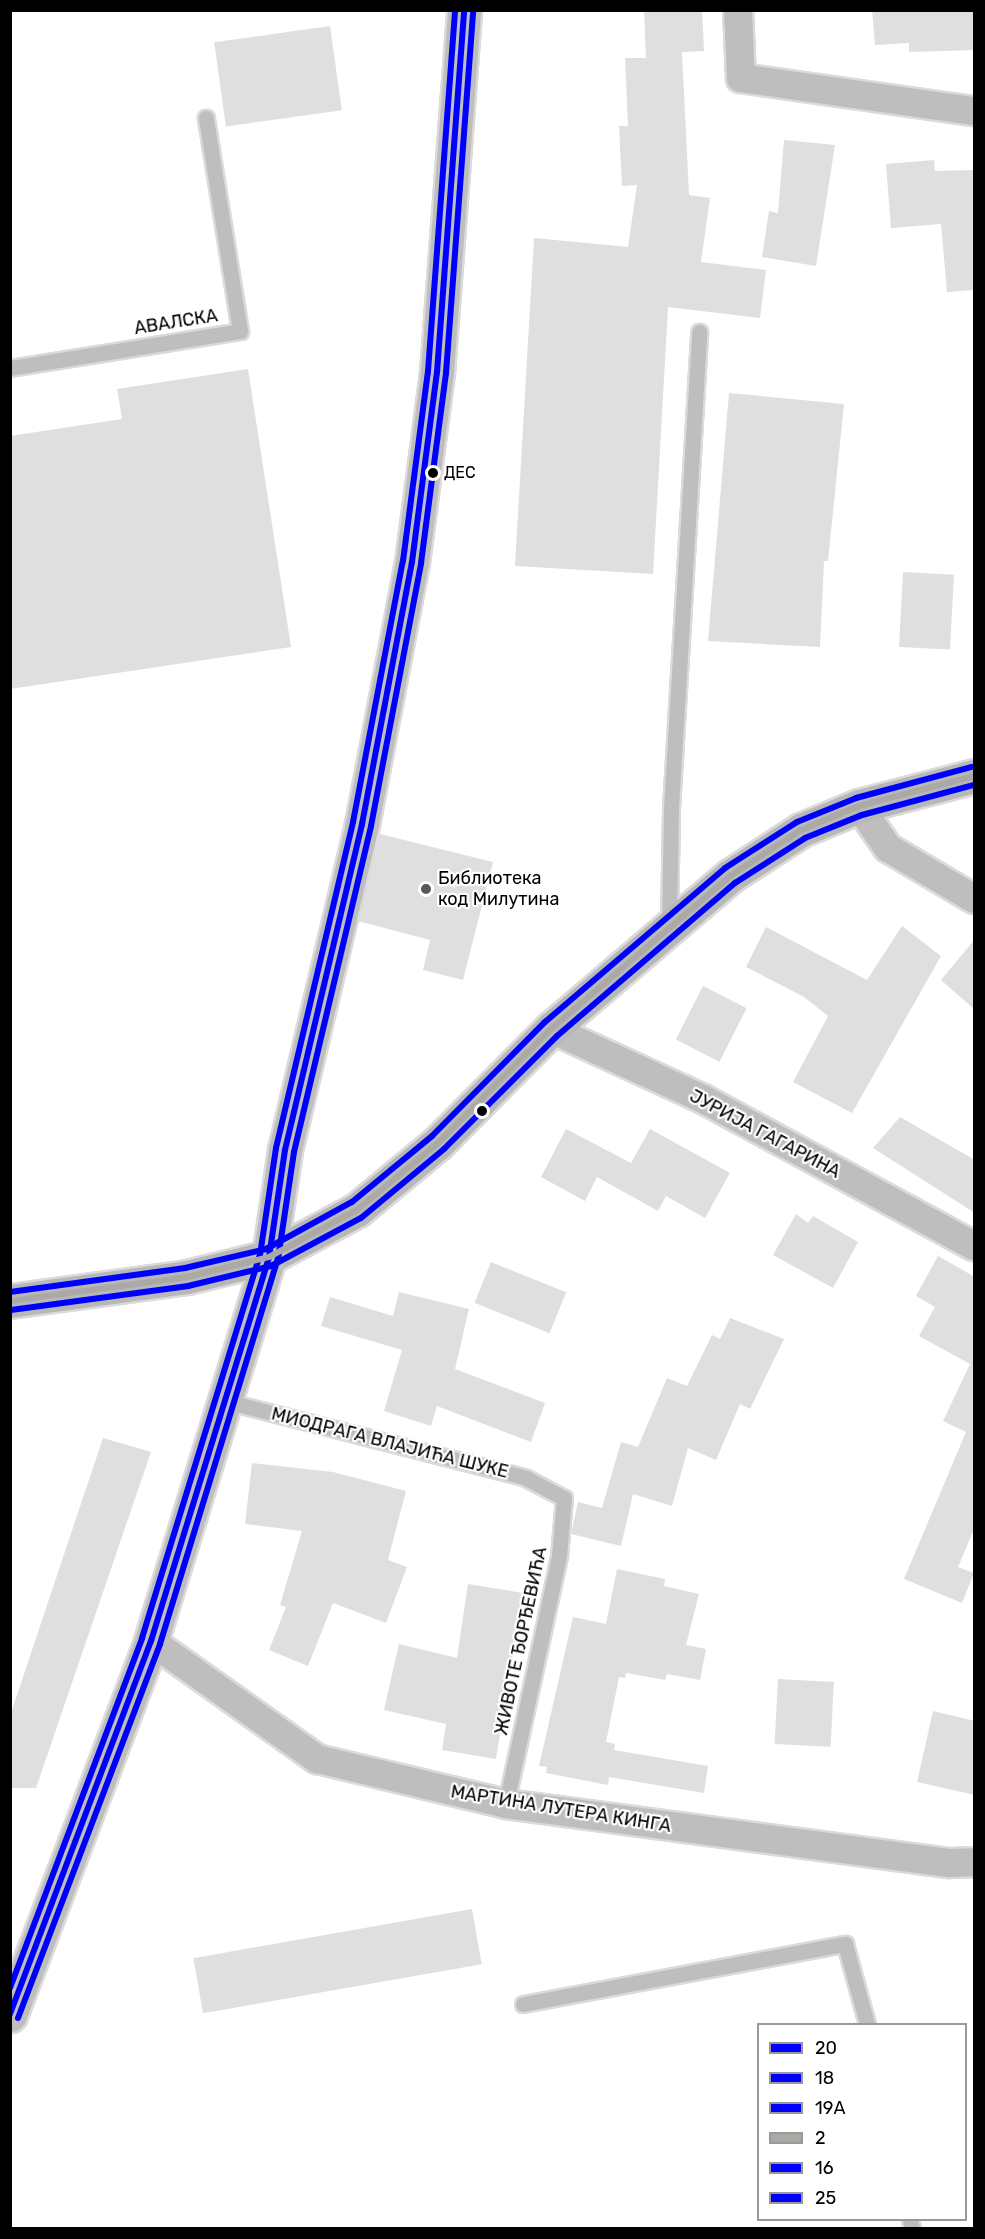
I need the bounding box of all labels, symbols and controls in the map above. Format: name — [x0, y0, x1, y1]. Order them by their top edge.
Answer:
street label: АВАЛСКА — [133, 305, 219, 339]
place label: ДЕС — [444, 463, 476, 483]
marker: ДЕС — [427, 467, 439, 479]
place label: Библиотека код Милутина — [438, 868, 559, 910]
marker: Библиотека код Милутина — [419, 882, 433, 896]
street label: ЈУРИЈА ГАГАРИНА — [686, 1085, 844, 1183]
unlabelled marker — [476, 1105, 488, 1117]
street label: МИОДРАГА ВЛАЈИЋА ШУКЕ — [269, 1403, 511, 1483]
street label: ЖИВОТЕ ЂОРЂЕВИЋА — [490, 1545, 552, 1737]
street label: МАРТИНА ЛУТЕРА КИНГА — [449, 1781, 673, 1837]
legend — [757, 2023, 967, 2221]
text: 20 — [815, 2037, 837, 2059]
text: 18 — [815, 2067, 834, 2089]
text: 19А — [815, 2097, 845, 2119]
text: 2 — [815, 2127, 826, 2149]
text: 16 — [815, 2157, 834, 2179]
text: 25 — [815, 2187, 836, 2209]

